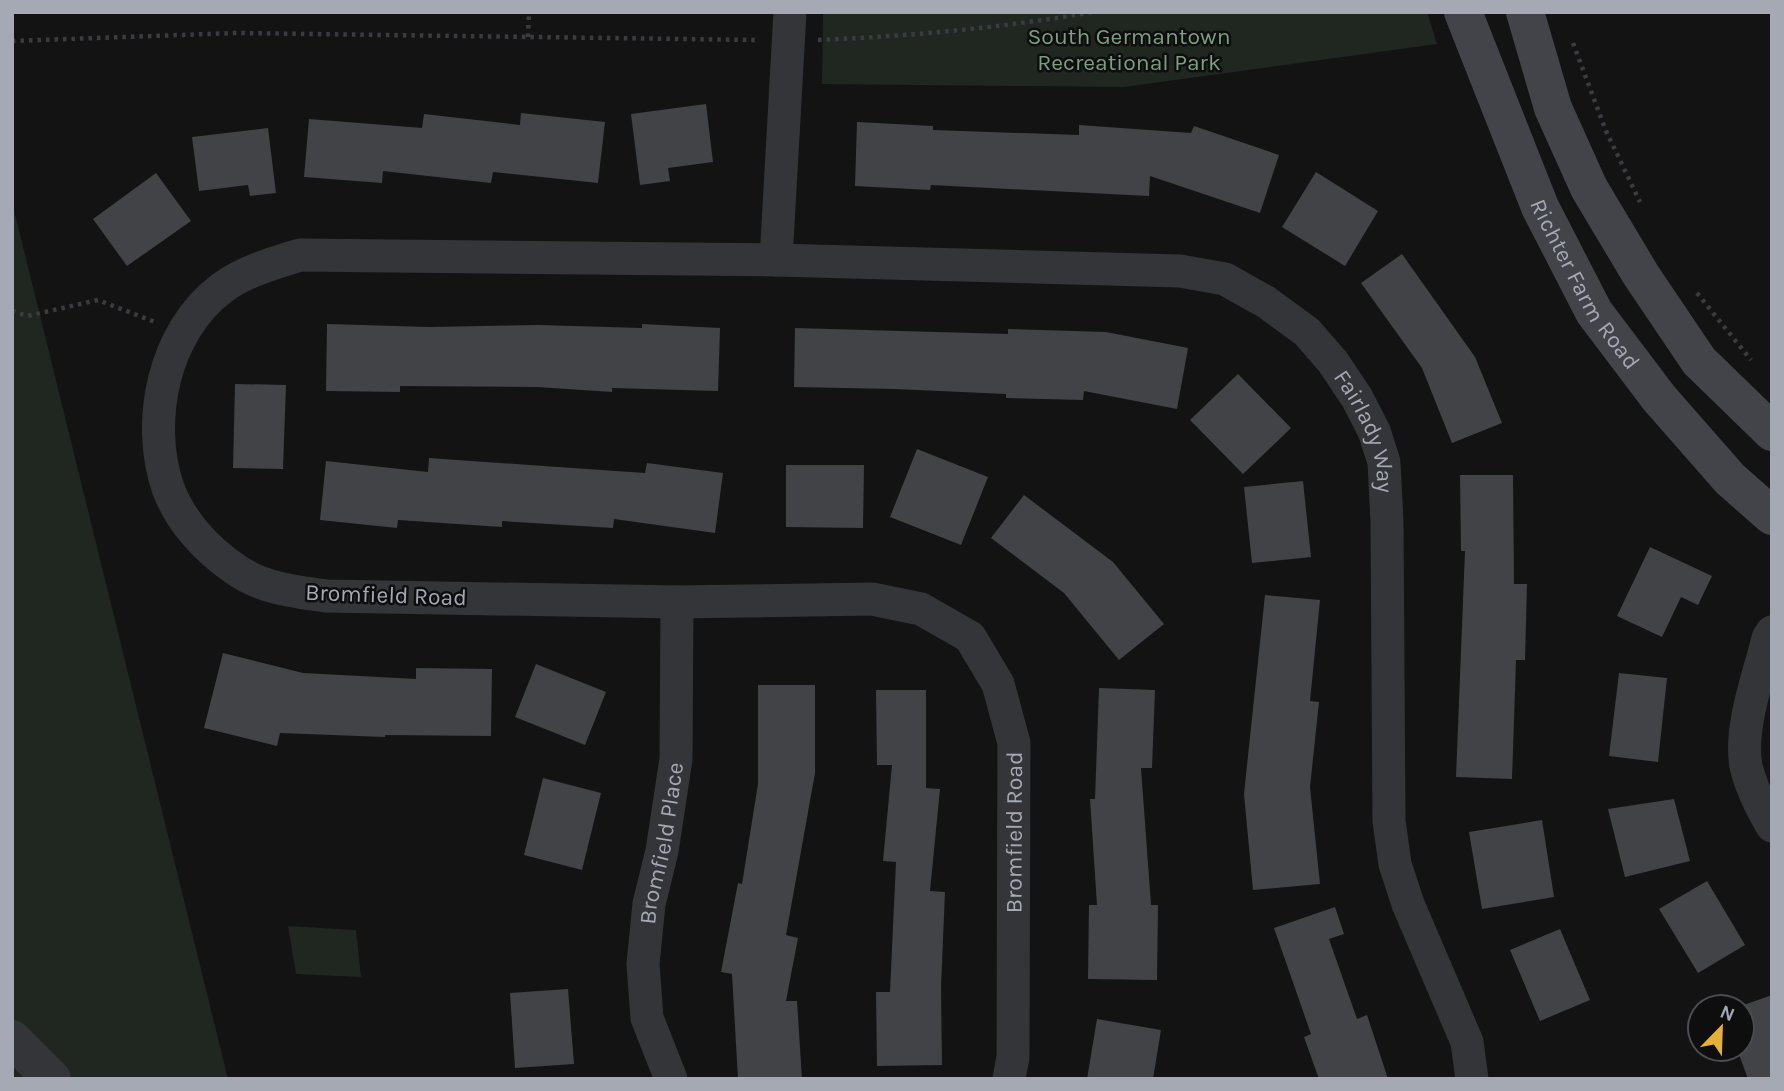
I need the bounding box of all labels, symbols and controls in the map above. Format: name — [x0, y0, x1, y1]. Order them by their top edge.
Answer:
park label: South Germantown Recreational Park — [1027, 23, 1231, 76]
street label: Richter Farm Road — [1525, 195, 1646, 374]
street label: Fairlady Way — [1329, 365, 1399, 494]
street label: Bromfield Road — [305, 579, 467, 611]
street label: Bromfield Road — [1000, 751, 1027, 913]
street label: Bromfield Place — [634, 760, 689, 925]
north arrow — [1686, 993, 1756, 1063]
text: N — [1717, 1000, 1738, 1026]

